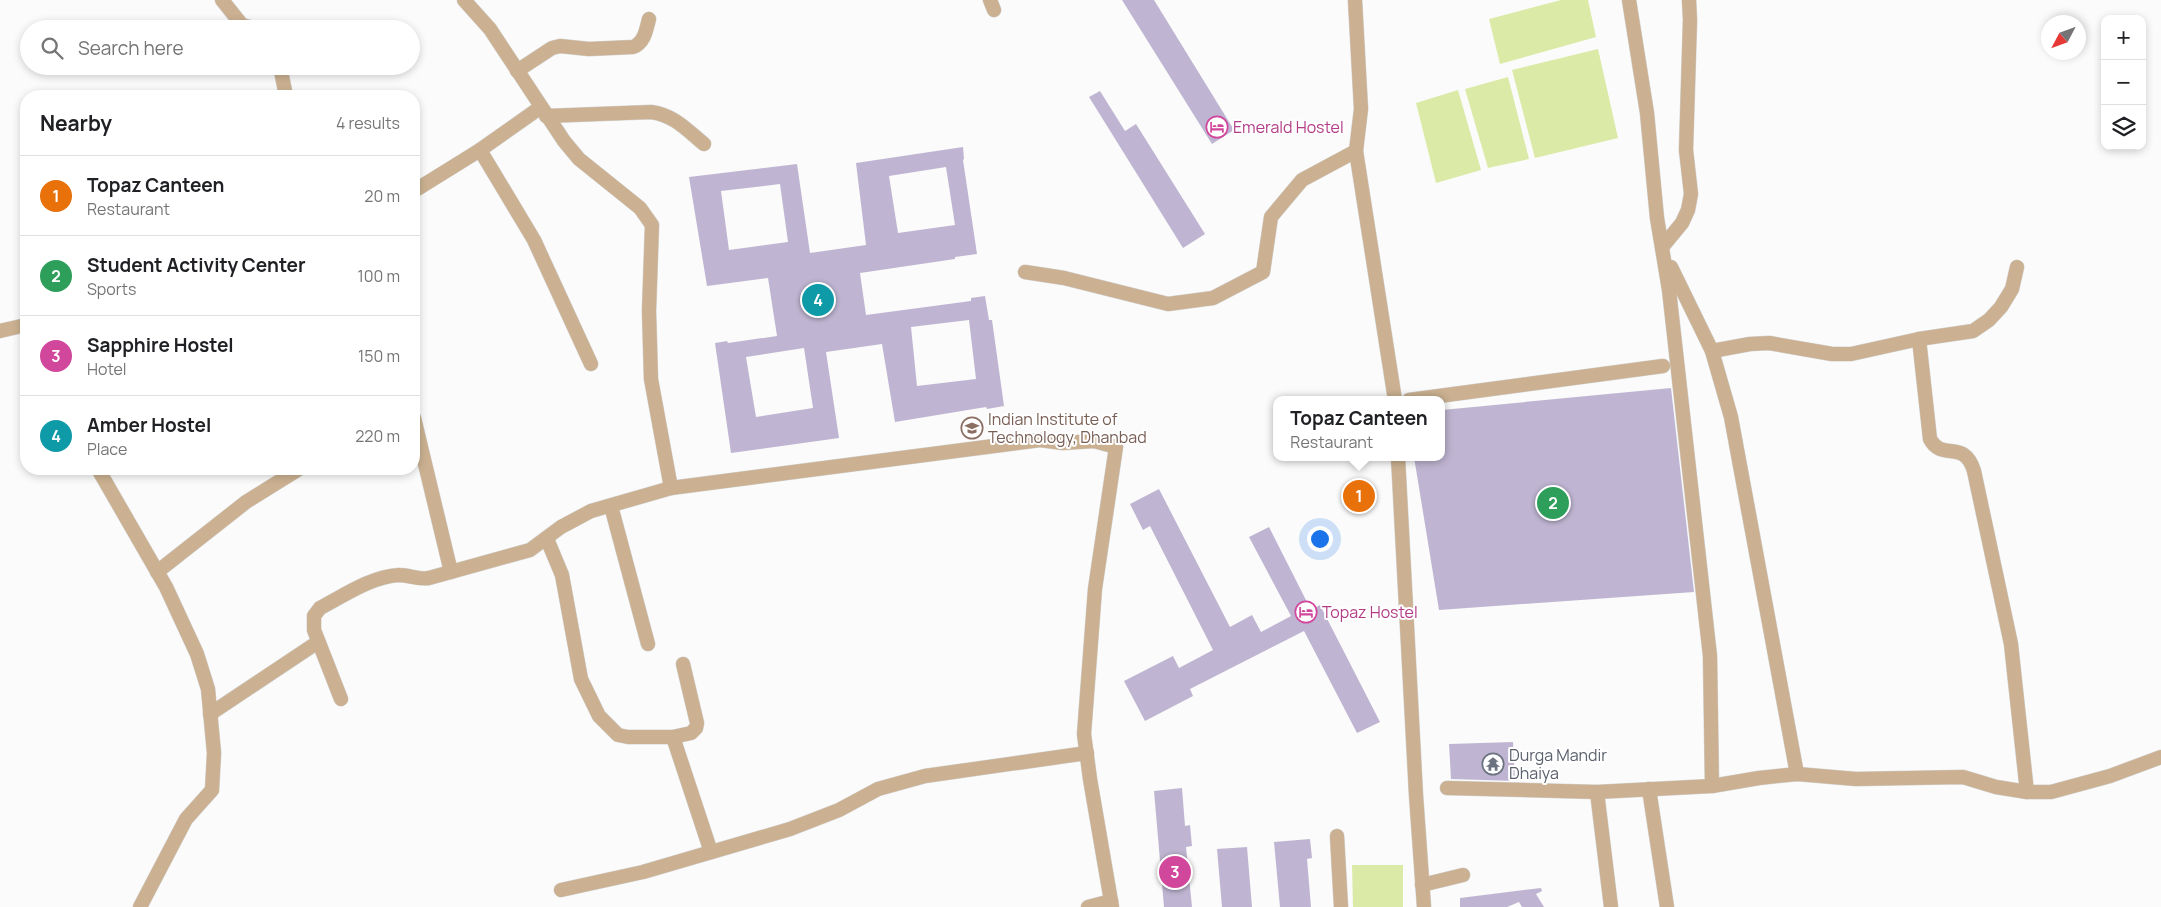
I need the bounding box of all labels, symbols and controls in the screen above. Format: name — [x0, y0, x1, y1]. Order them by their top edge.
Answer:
north arrow — [2041, 15, 2086, 60]
map controls — [2101, 15, 2146, 150]
button: + — [2101, 15, 2146, 60]
search box — [20, 20, 420, 75]
icon: search — [38, 34, 66, 62]
text: Search here — [78, 35, 184, 61]
button: − — [2101, 60, 2146, 105]
button: layers — [2101, 105, 2146, 150]
text: Nearby — [40, 109, 112, 137]
text: 4 results — [336, 112, 400, 134]
hotel icon: Emerald Hostel — [1205, 115, 1229, 139]
place label: Emerald Hostel — [1233, 116, 1344, 138]
text: Topaz Canteen — [87, 172, 224, 198]
text: 1 — [52, 185, 60, 207]
text: 20 m — [364, 185, 400, 207]
text: Restaurant — [87, 198, 170, 220]
text: Student Activity Center — [87, 252, 306, 278]
text: 2 — [51, 265, 61, 287]
text: 100 m — [357, 265, 400, 287]
text: Sports — [87, 278, 136, 300]
pin: 4 — [802, 281, 834, 319]
text: Sapphire Hostel — [87, 332, 234, 358]
text: 3 — [51, 345, 61, 367]
text: 150 m — [358, 345, 400, 367]
text: Hotel — [87, 358, 127, 380]
popup — [1273, 396, 1445, 461]
text: Topaz Canteen — [1290, 405, 1428, 431]
place label: Indian Institute of Technology, Dhanbad — [988, 408, 1147, 448]
text: Amber Hostel — [87, 412, 211, 438]
school or university icon: Indian Institute of Technology, Dhanbad — [960, 416, 984, 440]
text: 4 — [51, 425, 61, 447]
text: 220 m — [355, 425, 400, 447]
text: Restaurant — [1290, 431, 1373, 453]
text: Place — [87, 438, 127, 460]
pin: 1 — [1343, 477, 1375, 515]
pin: 2 — [1537, 484, 1569, 522]
your location — [1307, 526, 1333, 552]
hotel icon: Topaz Hostel — [1294, 600, 1318, 624]
place label: Topaz Hostel — [1322, 601, 1418, 623]
place label: Durga Mandir Dhaiya — [1509, 744, 1607, 784]
temple icon: Durga Mandir Dhaiya — [1481, 752, 1505, 776]
pin: 3 — [1159, 853, 1191, 891]

